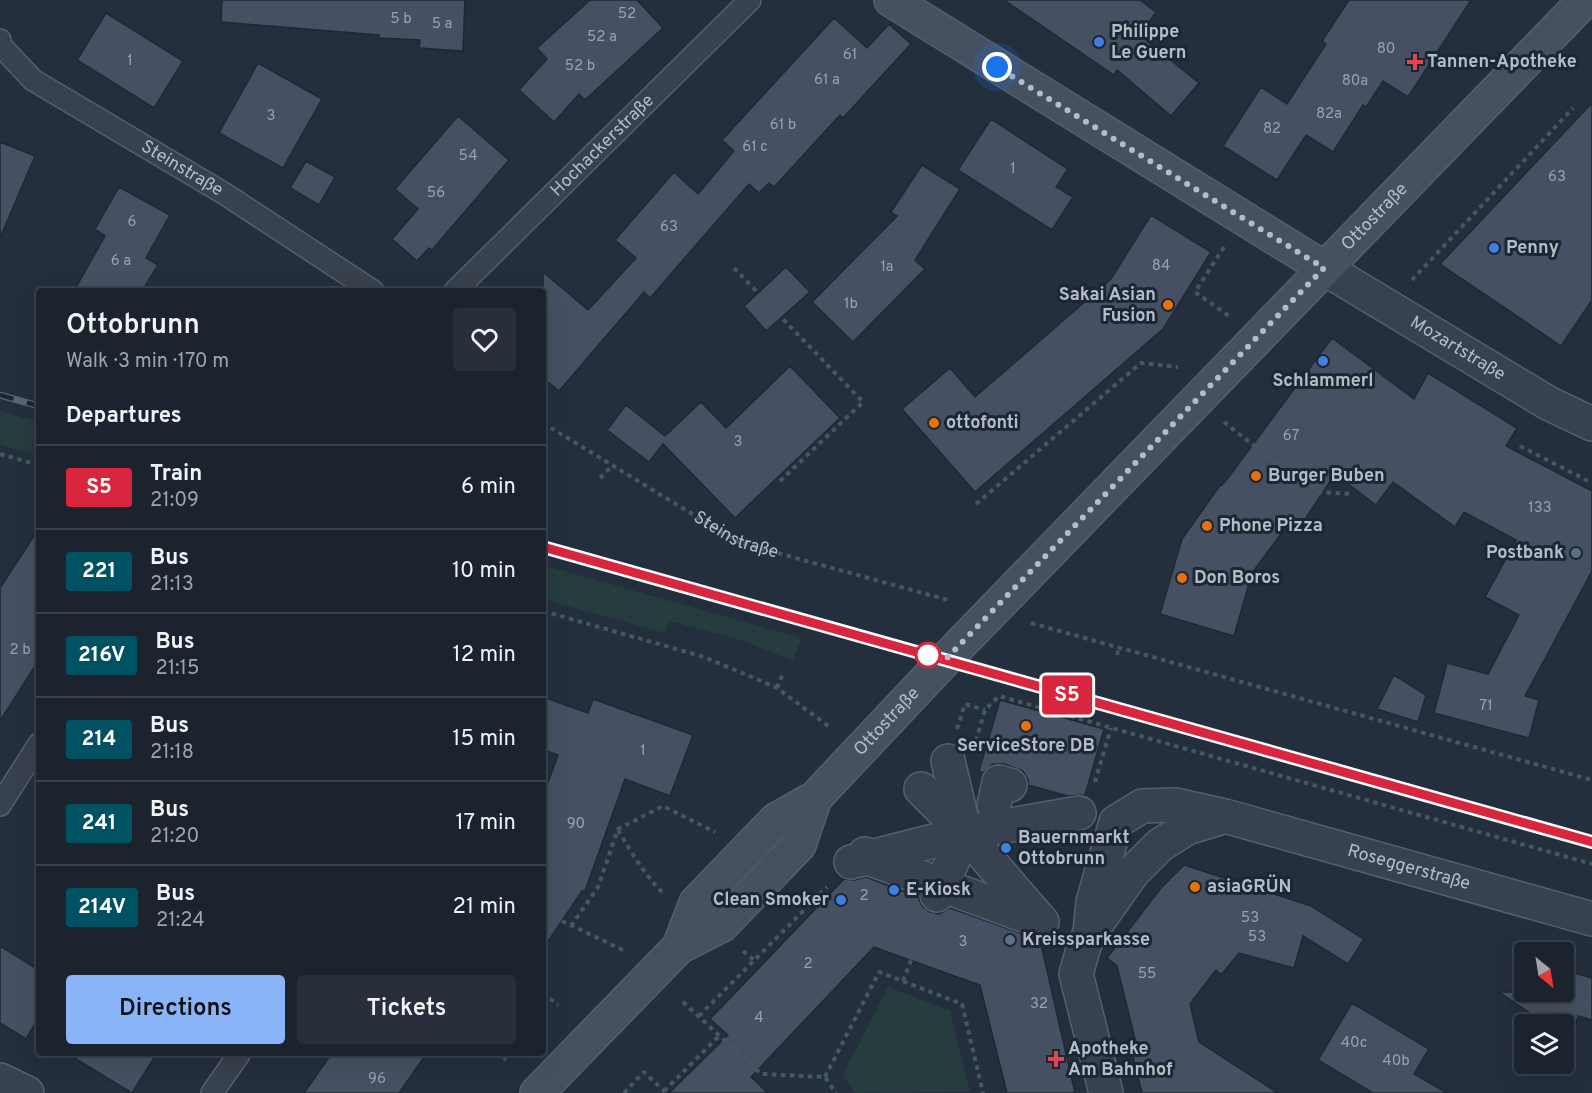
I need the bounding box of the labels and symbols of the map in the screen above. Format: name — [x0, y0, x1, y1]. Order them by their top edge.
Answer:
house number: 52 — [618, 5, 636, 24]
house number: 5 b — [390, 10, 412, 29]
house number: 5 a — [432, 15, 452, 34]
place label: Philippe Le Guern — [1111, 21, 1186, 65]
house number: 52 a — [587, 28, 617, 47]
marker: Philippe Le Guern — [1092, 35, 1106, 49]
house number: 80 — [1377, 40, 1395, 59]
house number: 61 — [843, 46, 857, 65]
place label: Tannen-Apotheke — [1427, 51, 1577, 74]
house number: 1 — [127, 52, 133, 71]
your location — [982, 52, 1012, 82]
marker: Tannen-Apotheke — [1408, 55, 1422, 69]
house number: 52 b — [565, 57, 595, 76]
house number: 61 a — [814, 71, 840, 90]
house number: 80a — [1342, 72, 1368, 91]
street label: Hochackerstraße — [546, 89, 659, 202]
house number: 82a — [1316, 105, 1342, 124]
house number: 3 — [266, 107, 276, 126]
house number: 61 b — [770, 116, 796, 135]
house number: 82 — [1263, 120, 1281, 139]
street label: Steinstraße — [137, 135, 227, 202]
house number: 61 c — [742, 138, 768, 157]
house number: 54 — [459, 147, 477, 166]
house number: 1 — [1010, 160, 1016, 179]
house number: 63 — [1548, 168, 1566, 187]
street label: Ottostraße — [1336, 178, 1413, 256]
house number: 56 — [427, 184, 445, 203]
house number: 6 — [128, 213, 137, 232]
house number: 63 — [660, 218, 678, 237]
place label: Penny — [1506, 237, 1559, 260]
marker: Penny — [1487, 241, 1501, 255]
house number: 6 a — [111, 252, 131, 271]
house number: 84 — [1152, 257, 1170, 276]
house number: 1a — [880, 258, 894, 277]
place label: Sakai Asian Fusion — [1059, 284, 1156, 328]
house number: 1b — [844, 295, 858, 314]
marker: Sakai Asian Fusion — [1161, 298, 1175, 312]
street label: Mozartstraße — [1406, 311, 1509, 386]
marker: Schlammerl — [1316, 354, 1330, 368]
place label: Schlammerl — [1273, 370, 1373, 393]
place label: ottofonti — [946, 412, 1019, 435]
marker: ottofonti — [927, 416, 941, 430]
house number: 67 — [1283, 427, 1299, 446]
house number: 3 — [733, 433, 743, 452]
place label: Burger Buben — [1268, 465, 1385, 488]
marker: Burger Buben — [1249, 469, 1263, 483]
house number: 133 — [1528, 499, 1552, 518]
street label: Steinstraße — [689, 506, 781, 564]
place label: Phone Pizza — [1219, 515, 1323, 538]
marker: Phone Pizza — [1200, 519, 1214, 533]
place label: Postbank — [1486, 542, 1564, 565]
marker: Postbank — [1569, 546, 1583, 560]
place label: Don Boros — [1194, 567, 1280, 590]
marker: Don Boros — [1175, 571, 1189, 585]
house number: 2 b — [9, 641, 31, 660]
unlabelled marker — [915, 642, 941, 668]
line badge: S5 — [1040, 676, 1094, 714]
street label: Ottostraße — [849, 682, 925, 761]
house number: 71 — [1479, 697, 1493, 716]
marker: ServiceStore DB — [1019, 719, 1033, 733]
place label: ServiceStore DB — [957, 735, 1095, 758]
house number: 1 — [640, 742, 646, 761]
house number: 90 — [567, 815, 585, 834]
place label: Bauernmarkt Ottobrunn — [1018, 827, 1130, 871]
street label: Roseggerstraße — [1345, 839, 1473, 896]
marker: Bauernmarkt Ottobrunn — [999, 841, 1013, 855]
place label: asiaGRÜN — [1207, 874, 1291, 899]
place label: E-Kiosk — [906, 879, 971, 902]
marker: asiaGRÜN — [1188, 880, 1202, 894]
marker: E-Kiosk — [887, 883, 901, 897]
house number: 2 — [859, 887, 869, 906]
place label: Clean Smoker — [713, 889, 830, 912]
marker: Clean Smoker — [834, 893, 848, 907]
house number: 53 — [1241, 909, 1259, 928]
house number: 53 — [1248, 928, 1266, 947]
place label: Kreissparkasse — [1022, 929, 1150, 952]
house number: 3 — [958, 933, 968, 952]
marker: Kreissparkasse — [1003, 933, 1017, 947]
north arrow — [1514, 942, 1574, 1002]
house number: 2 — [803, 955, 813, 974]
house number: 55 — [1138, 965, 1156, 984]
house number: 32 — [1030, 995, 1048, 1014]
house number: 4 — [754, 1009, 764, 1028]
house number: 40c — [1341, 1034, 1367, 1053]
place label: Apotheke Am Bahnhof — [1068, 1038, 1173, 1082]
marker: Apotheke Am Bahnhof — [1049, 1052, 1063, 1066]
house number: 40b — [1382, 1052, 1410, 1071]
house number: 96 — [368, 1070, 386, 1089]

